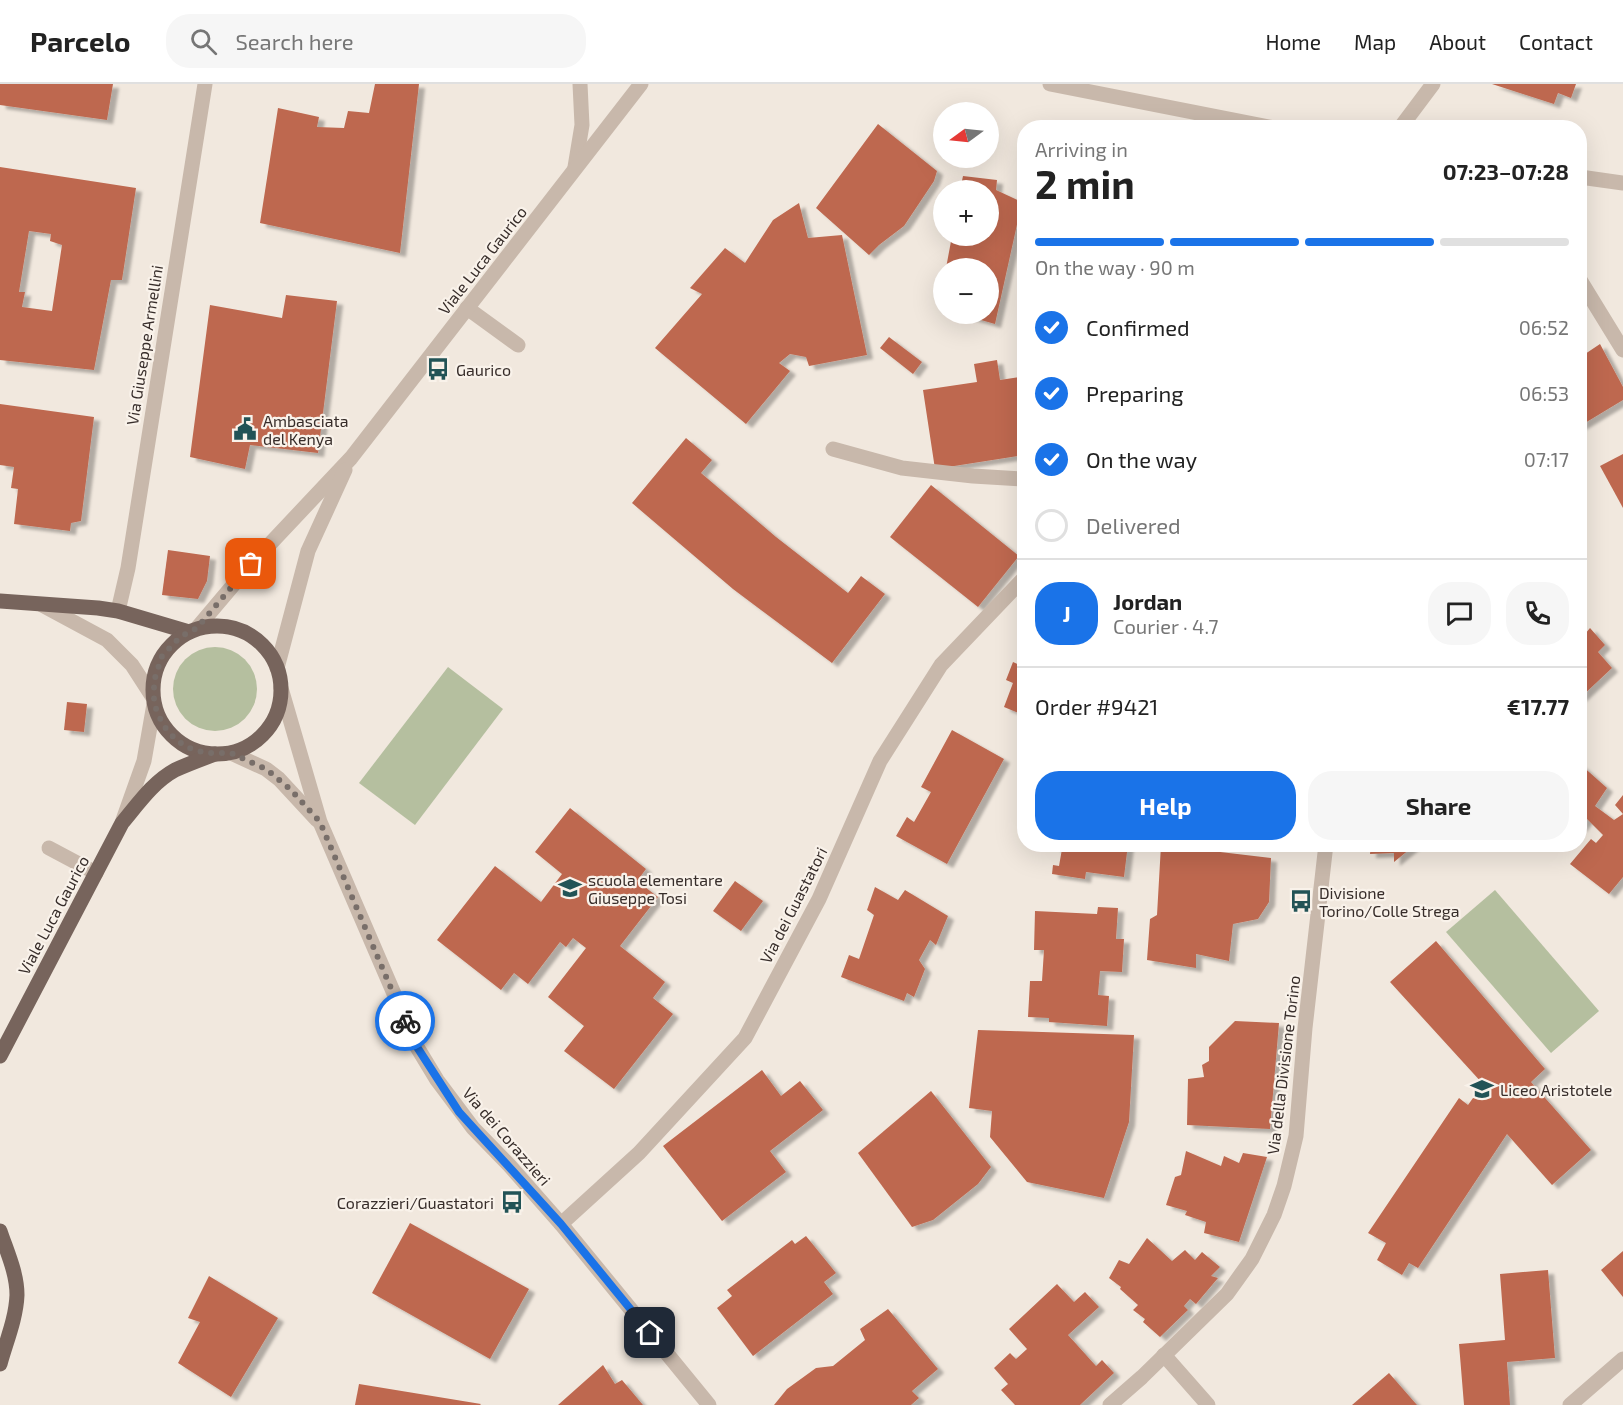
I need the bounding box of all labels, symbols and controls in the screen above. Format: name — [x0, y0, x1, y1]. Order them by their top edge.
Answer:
search box — [166, 14, 586, 68]
text: Parcelo — [30, 24, 130, 58]
icon: search — [187, 25, 220, 58]
text: Search here — [235, 28, 354, 54]
text: Home — [1265, 29, 1321, 54]
text: Map — [1354, 29, 1396, 54]
text: About — [1429, 29, 1486, 54]
text: Contact — [1519, 29, 1593, 54]
north arrow — [933, 102, 999, 168]
map controls — [933, 102, 999, 324]
text: Arriving in — [1035, 137, 1128, 161]
text: 07:23–07:28 — [1443, 158, 1569, 184]
text: 2 min — [1035, 160, 1135, 207]
button: + — [933, 180, 999, 246]
street label: Viale Luca Gaurico — [434, 202, 530, 318]
text: On the way · 90 m — [1035, 255, 1195, 279]
button: − — [933, 258, 999, 324]
street label: Via Giuseppe Armellini — [122, 264, 166, 426]
icon: check — [1035, 311, 1068, 344]
text: Confirmed — [1086, 314, 1190, 340]
text: 06:52 — [1519, 315, 1569, 339]
bus stop icon: Gaurico — [425, 356, 451, 382]
place label: Gaurico — [456, 360, 511, 379]
icon: check — [1035, 377, 1068, 410]
text: Preparing — [1086, 380, 1184, 406]
text: 06:53 — [1519, 381, 1569, 405]
place label: Ambasciata del Kenya — [263, 411, 348, 448]
public building icon: Ambasciata del Kenya — [232, 416, 258, 442]
icon: check — [1035, 443, 1068, 476]
text: On the way — [1086, 446, 1197, 472]
text: 07:17 — [1524, 447, 1569, 471]
text: Delivered — [1086, 512, 1181, 538]
pin — [225, 538, 276, 589]
icon: bag — [234, 547, 267, 580]
button: chat — [1428, 582, 1491, 645]
button: phone — [1506, 582, 1569, 645]
text: Jordan — [1113, 588, 1182, 614]
text: J — [1062, 600, 1071, 626]
text: Courier · 4.7 — [1113, 614, 1219, 638]
text: Order #9421 — [1035, 693, 1158, 719]
text: €17.77 — [1507, 693, 1569, 719]
button: Help — [1035, 771, 1296, 840]
button: Share — [1308, 771, 1569, 840]
street label: Via dei Guastatori — [756, 844, 830, 966]
street label: Viale Luca Gaurico — [14, 852, 92, 978]
place label: scuola elementare Giuseppe Tosi — [588, 870, 723, 907]
school or university icon: scuola elementare Giuseppe Tosi — [557, 875, 583, 901]
place label: Divisione Torino/Colle Strega — [1319, 883, 1459, 920]
bus stop icon: Divisione Torino/Colle Strega — [1288, 888, 1314, 914]
street label: Via della Divisione Torino — [1263, 974, 1303, 1156]
courier — [375, 991, 435, 1051]
icon: bike — [389, 1005, 422, 1038]
school or university icon: Liceo Aristotele — [1469, 1076, 1495, 1102]
place label: Liceo Aristotele — [1500, 1080, 1612, 1099]
street label: Via dei Corazzieri — [459, 1083, 555, 1189]
bus stop icon: Corazzieri/Guastatori — [499, 1189, 525, 1215]
place label: Corazzieri/Guastatori — [337, 1193, 494, 1212]
pin — [624, 1307, 675, 1358]
icon: home — [633, 1316, 666, 1349]

